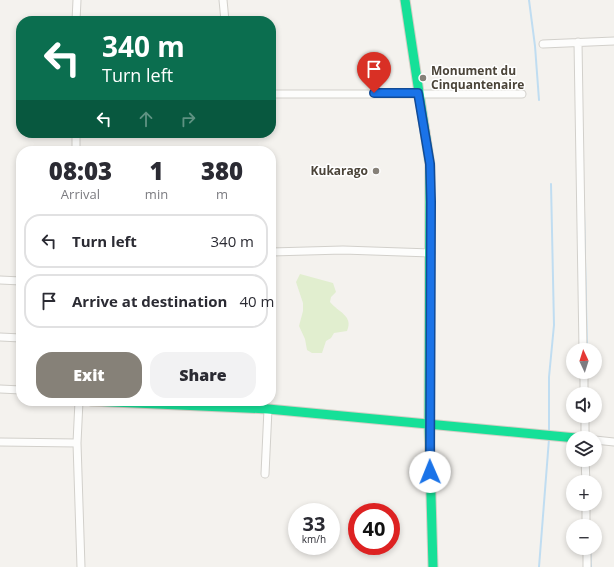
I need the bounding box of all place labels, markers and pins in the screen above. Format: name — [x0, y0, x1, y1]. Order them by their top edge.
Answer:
pin — [357, 52, 391, 93]
place label: Monument du Cinquantenaire — [431, 62, 524, 93]
marker: Monument du Cinquantenaire — [418, 73, 428, 83]
place label: Kukarago — [311, 162, 368, 179]
marker: Kukarago — [371, 166, 381, 176]

